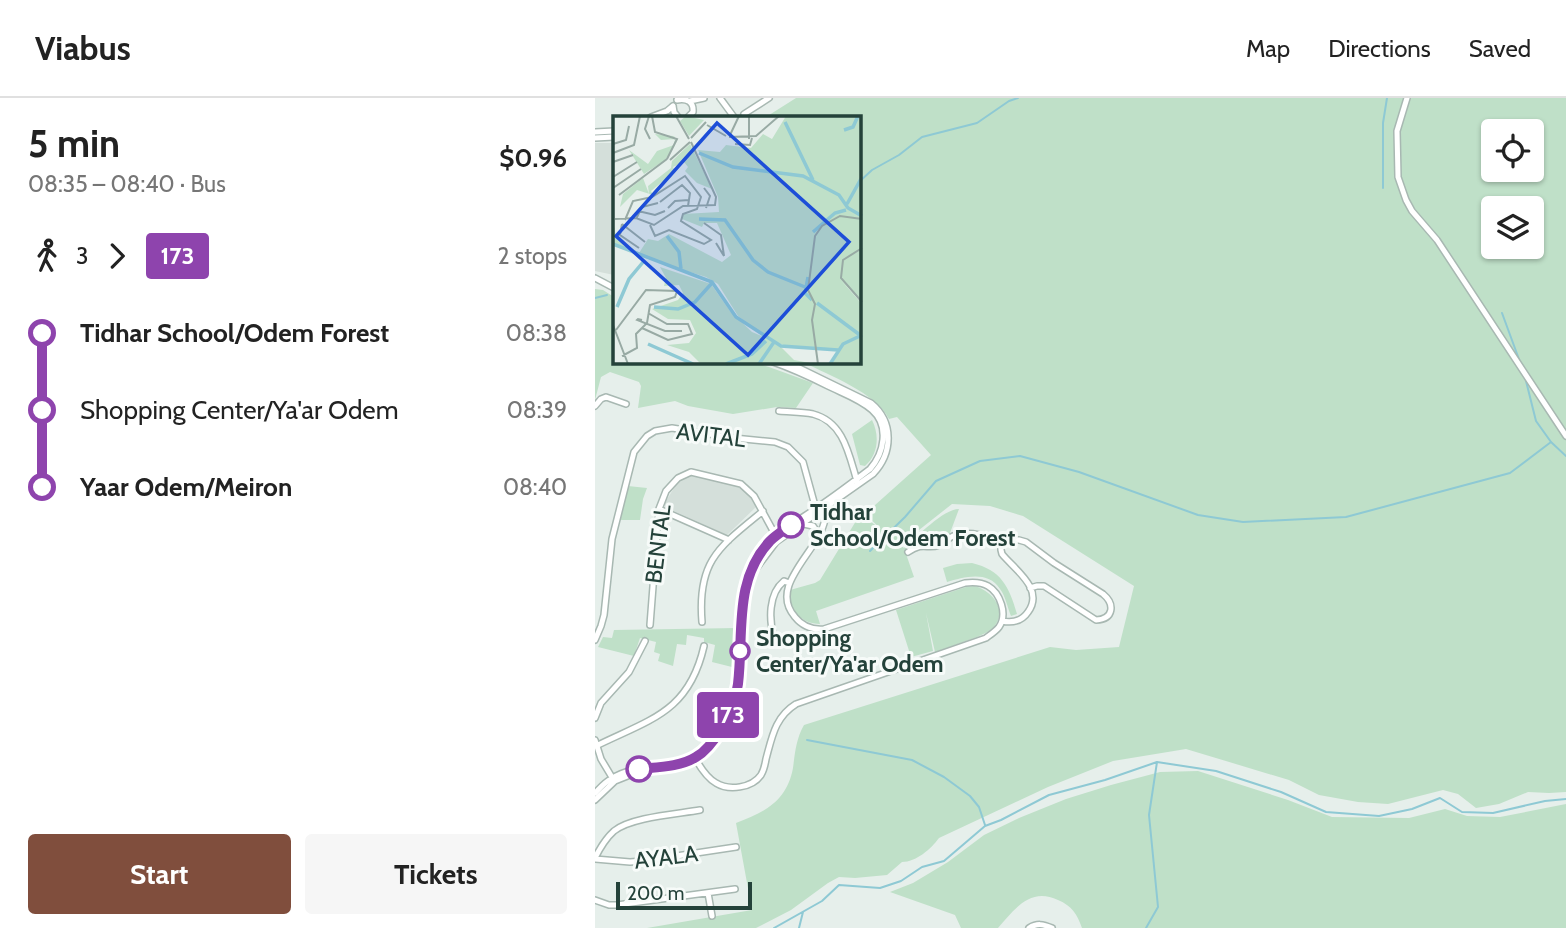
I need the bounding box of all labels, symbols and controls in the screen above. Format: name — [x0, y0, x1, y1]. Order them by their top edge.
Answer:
text: Viabus — [35, 28, 131, 68]
text: Map — [1246, 34, 1290, 63]
text: Directions — [1328, 34, 1431, 63]
text: Saved — [1469, 34, 1531, 63]
inset map — [613, 116, 861, 364]
map controls — [1481, 119, 1544, 259]
button: locate — [1481, 119, 1544, 182]
text: 5 min — [28, 120, 120, 167]
text: $0.96 — [499, 142, 567, 174]
text: 08:35 – 08:40 · Bus — [28, 170, 226, 198]
button: layers — [1481, 196, 1544, 259]
icon: walk — [28, 237, 66, 275]
icon: forward — [98, 237, 136, 275]
text: 173 — [160, 241, 195, 270]
text: 3 — [76, 242, 88, 270]
text: 2 stops — [498, 242, 567, 270]
text: Tidhar School/Odem Forest — [80, 317, 389, 349]
text: 08:38 — [506, 319, 567, 347]
text: Shopping Center/Ya'ar Odem — [80, 394, 398, 426]
text: 08:39 — [507, 396, 567, 424]
street label: AVITAL — [675, 417, 748, 453]
text: Yaar Odem/Meiron — [80, 471, 292, 503]
text: 08:40 — [503, 473, 567, 501]
place label: Tidhar School/Odem Forest — [810, 498, 1016, 552]
street label: BENTAL — [639, 502, 677, 585]
marker: Tidhar School/Odem Forest — [778, 512, 804, 538]
place label: Shopping Center/Ya'ar Odem — [756, 624, 944, 678]
marker: Shopping Center/Ya'ar Odem — [730, 641, 750, 661]
line badge: 173 — [688, 692, 768, 738]
text: 173 — [711, 700, 745, 729]
unlabelled marker — [626, 756, 652, 782]
button: Start — [28, 834, 291, 914]
button: Tickets — [305, 834, 567, 914]
street label: AYALA — [632, 839, 700, 875]
scale bar — [616, 879, 753, 911]
text: 200 m — [627, 882, 684, 905]

